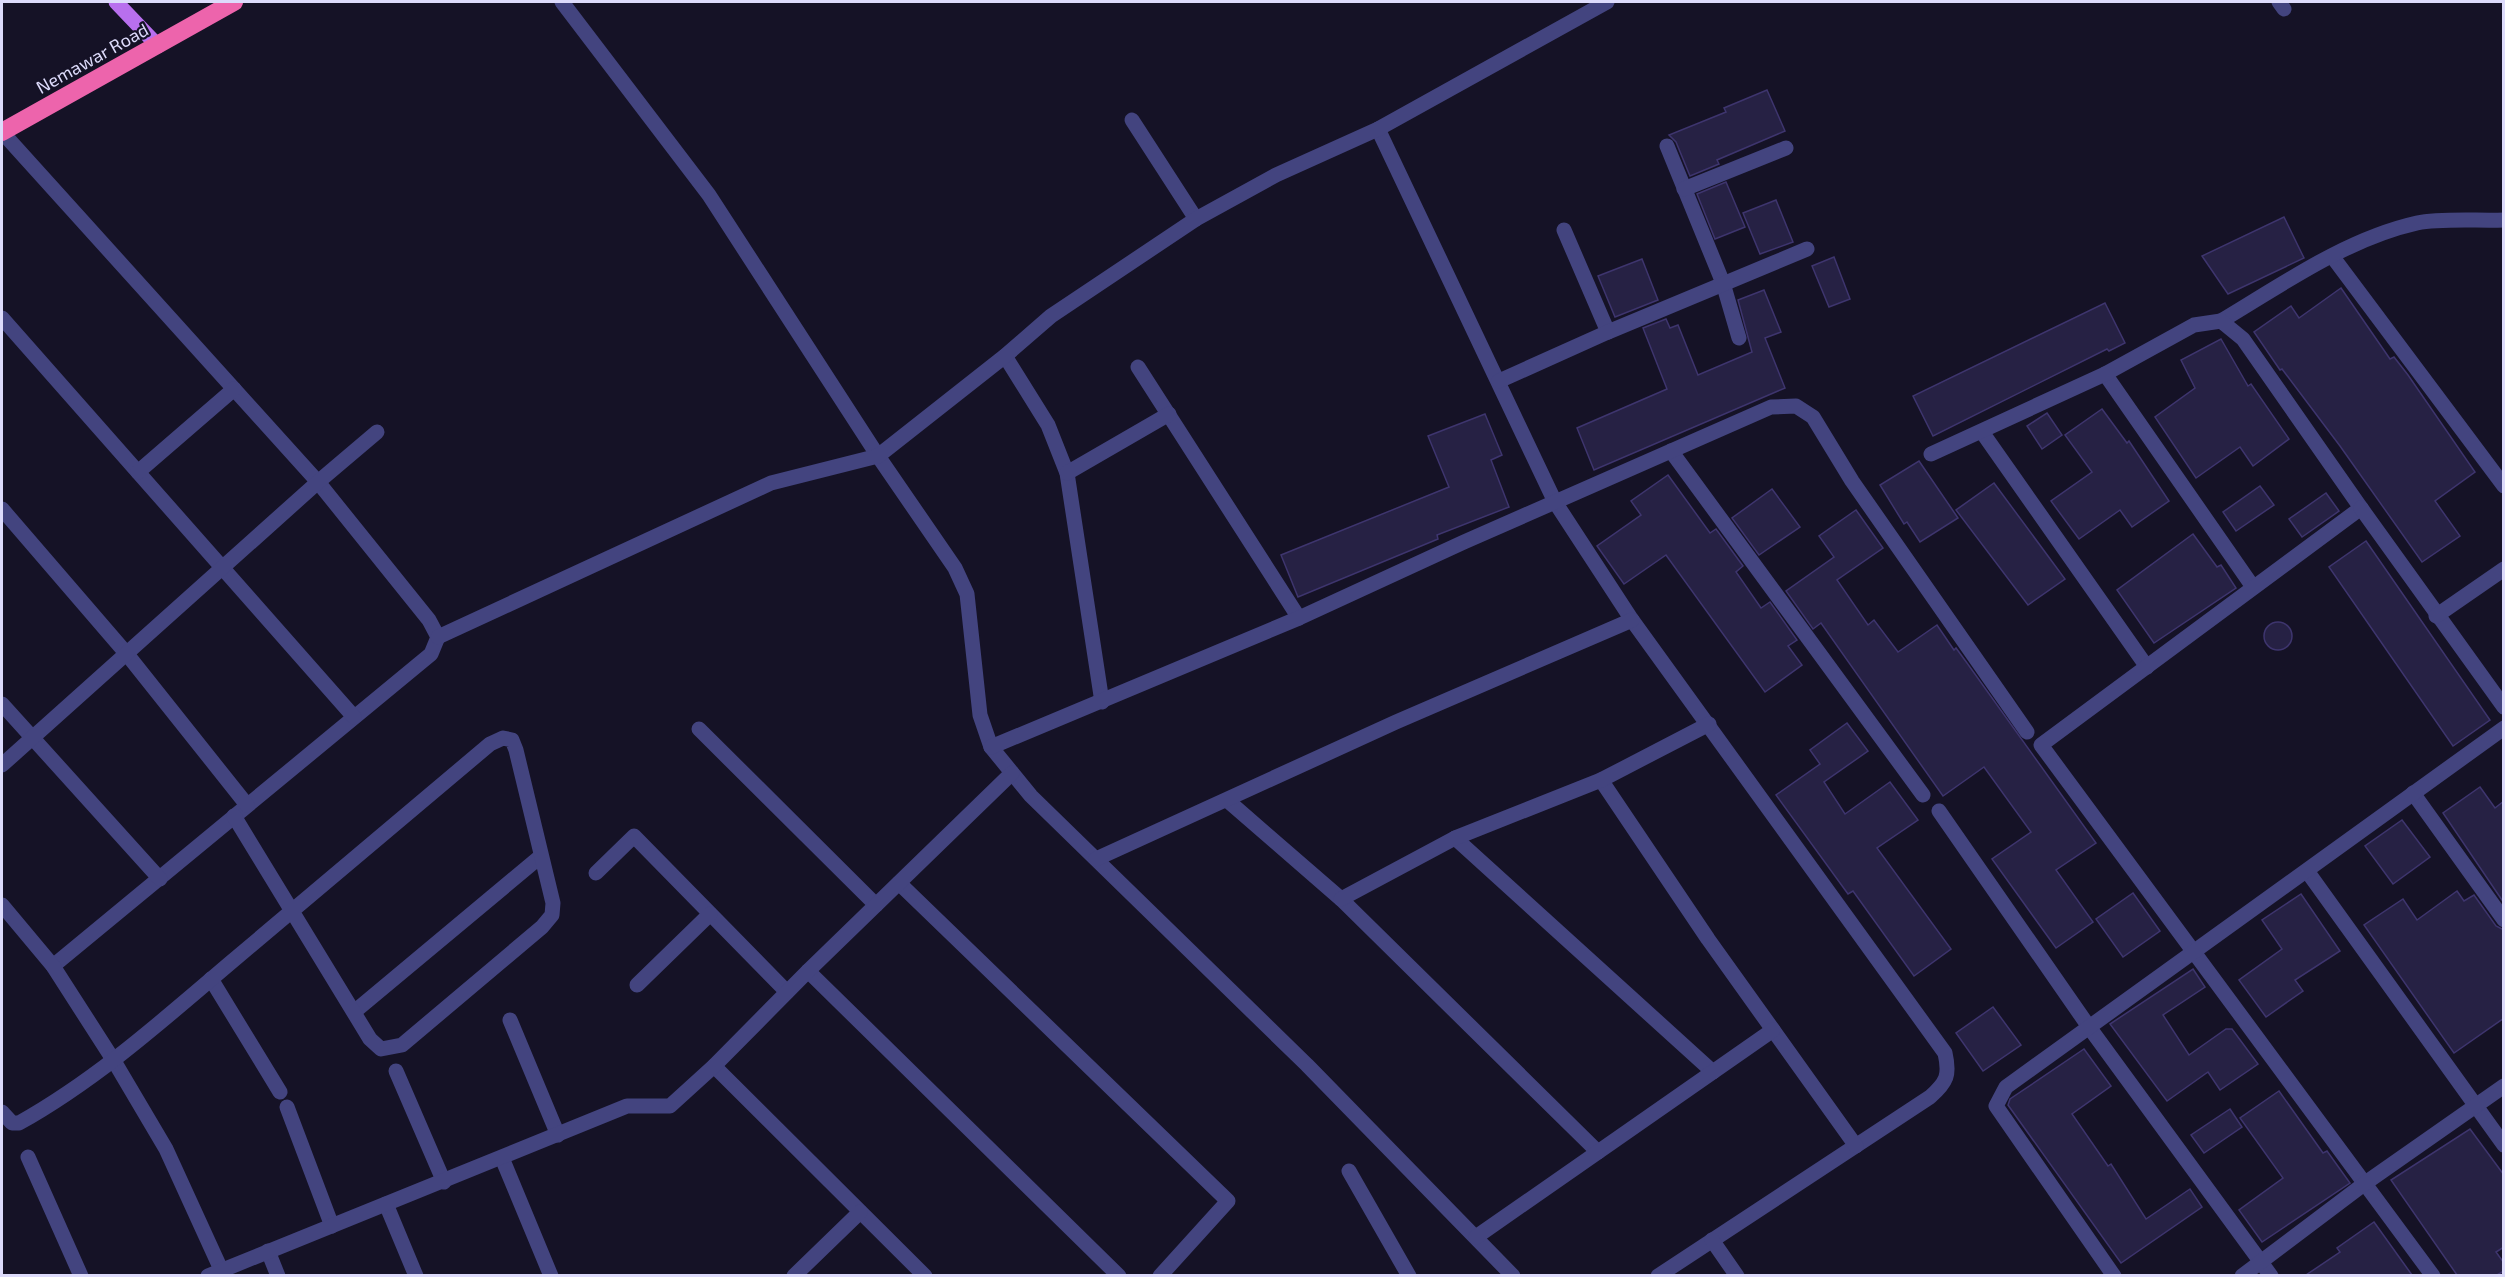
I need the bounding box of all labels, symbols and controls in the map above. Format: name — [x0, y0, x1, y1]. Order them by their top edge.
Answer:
street label: Nemawar Road — [32, 18, 152, 98]

